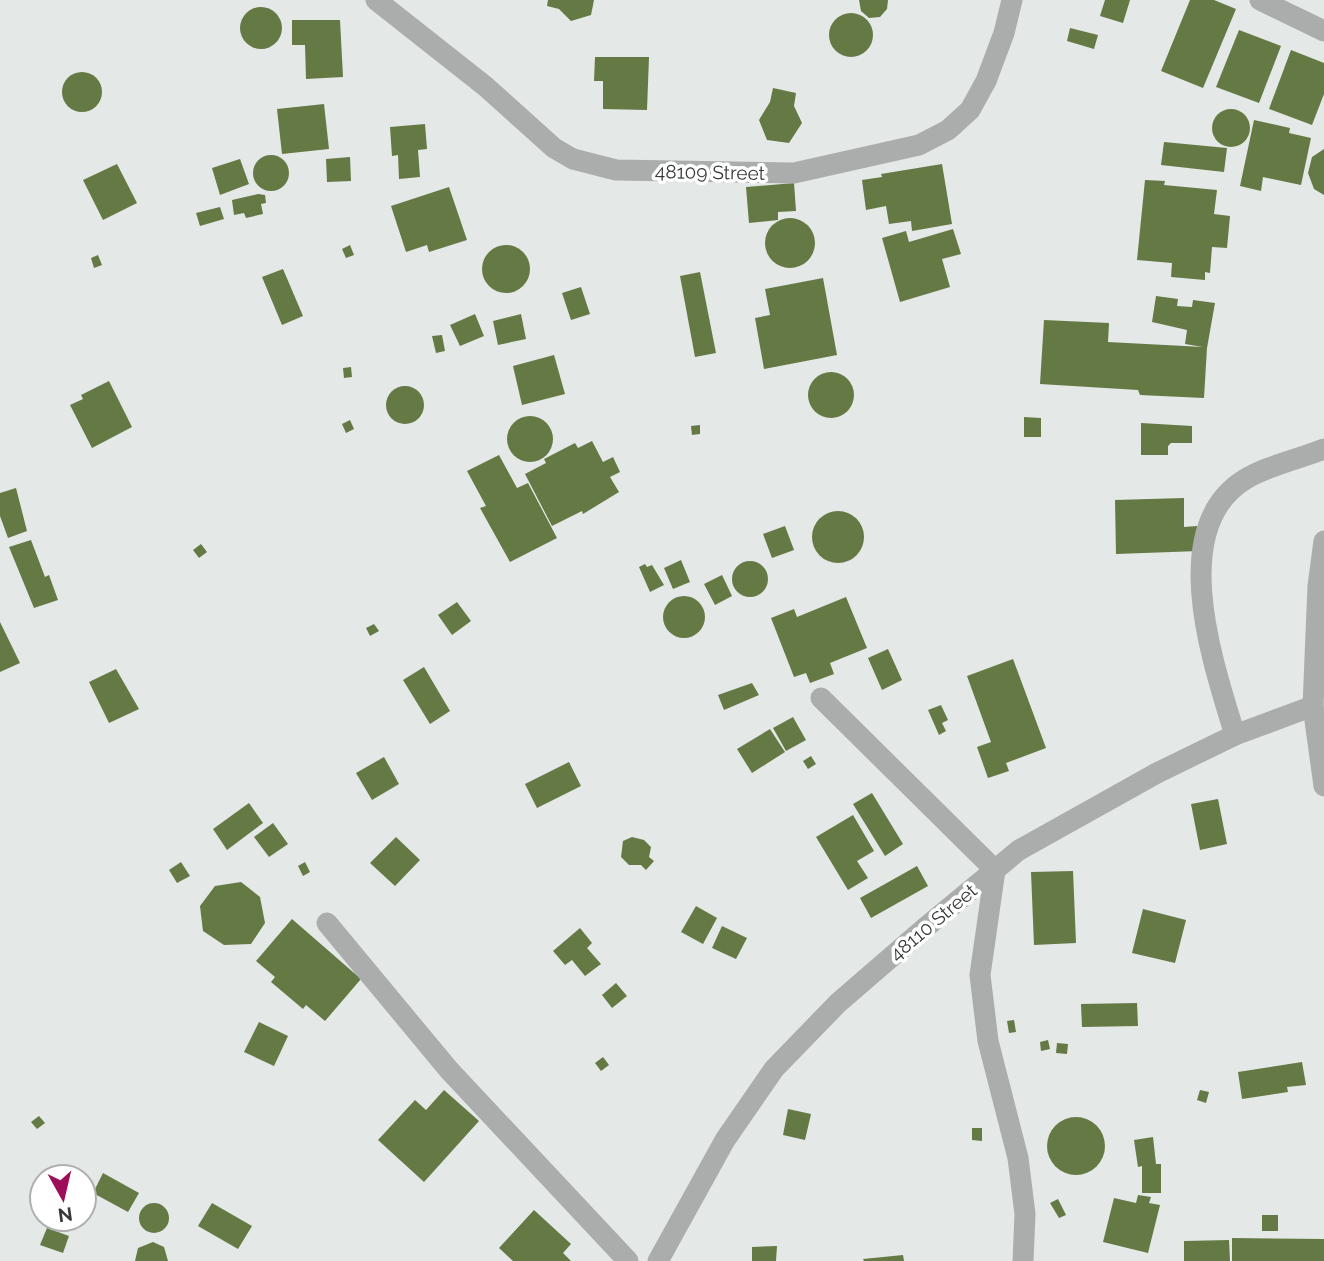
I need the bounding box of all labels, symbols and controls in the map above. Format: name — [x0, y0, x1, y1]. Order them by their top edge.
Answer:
street label: 48109 Street — [655, 160, 766, 184]
street label: 48110 Street — [885, 879, 982, 965]
north arrow — [28, 1163, 98, 1233]
text: N — [57, 1203, 74, 1227]

